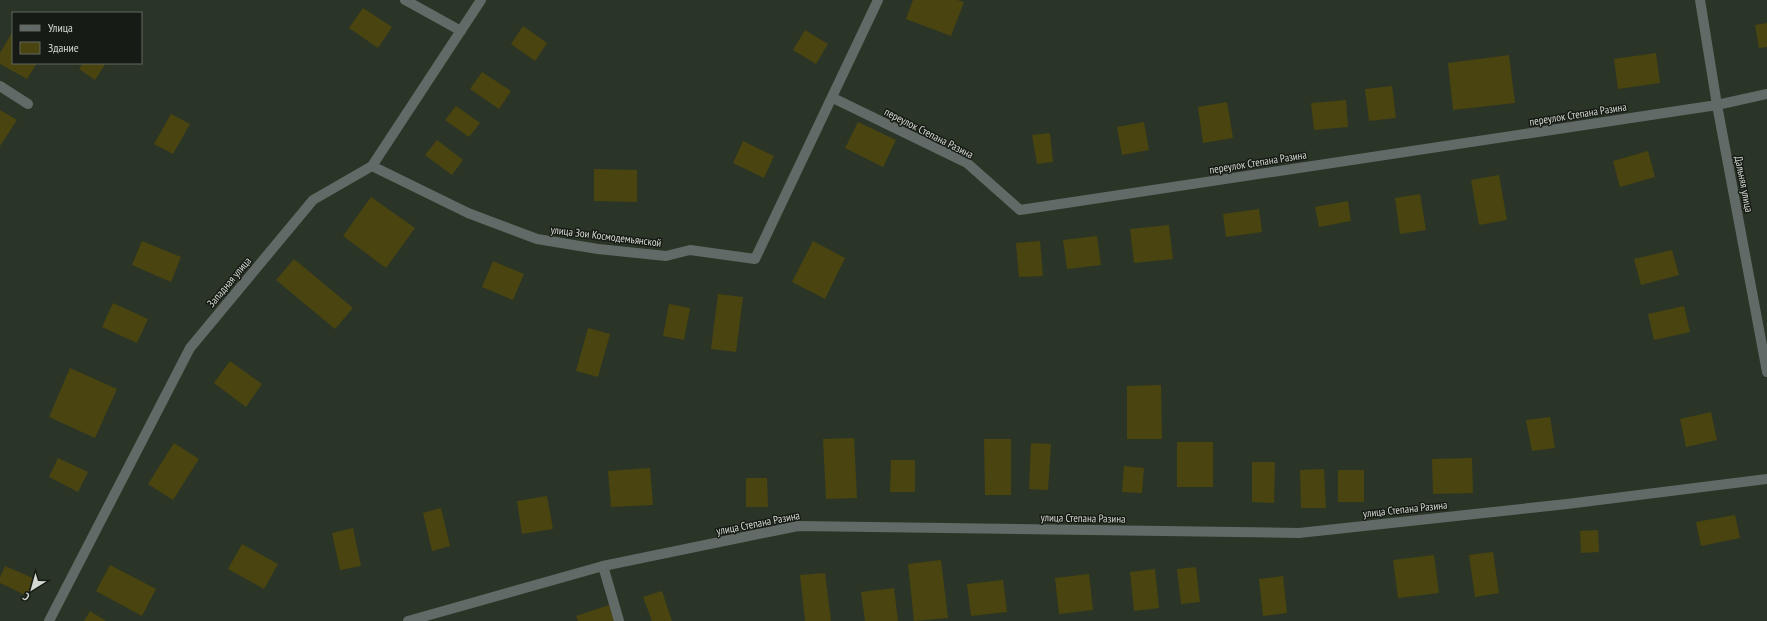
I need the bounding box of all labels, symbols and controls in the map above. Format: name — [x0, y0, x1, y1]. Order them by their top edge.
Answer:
legend — [12, 12, 142, 64]
text: Улица — [48, 20, 73, 35]
text: Здание — [48, 40, 79, 55]
street label: переулок Степана Разина — [1528, 99, 1628, 129]
street label: переулок Степана Разина — [882, 104, 976, 162]
street label: переулок Степана Разина — [1208, 147, 1308, 177]
street label: Дальняя улица — [1732, 155, 1756, 213]
street label: улица Зои Космодемьянской — [550, 222, 662, 250]
street label: Западная улица — [204, 254, 254, 310]
street label: улица Степана Разина — [1362, 498, 1448, 520]
street label: улица Степана Разина — [715, 508, 801, 538]
street label: улица Степана Разина — [1040, 510, 1126, 526]
north arrow — [12, 569, 52, 609]
text: С — [20, 590, 32, 604]

